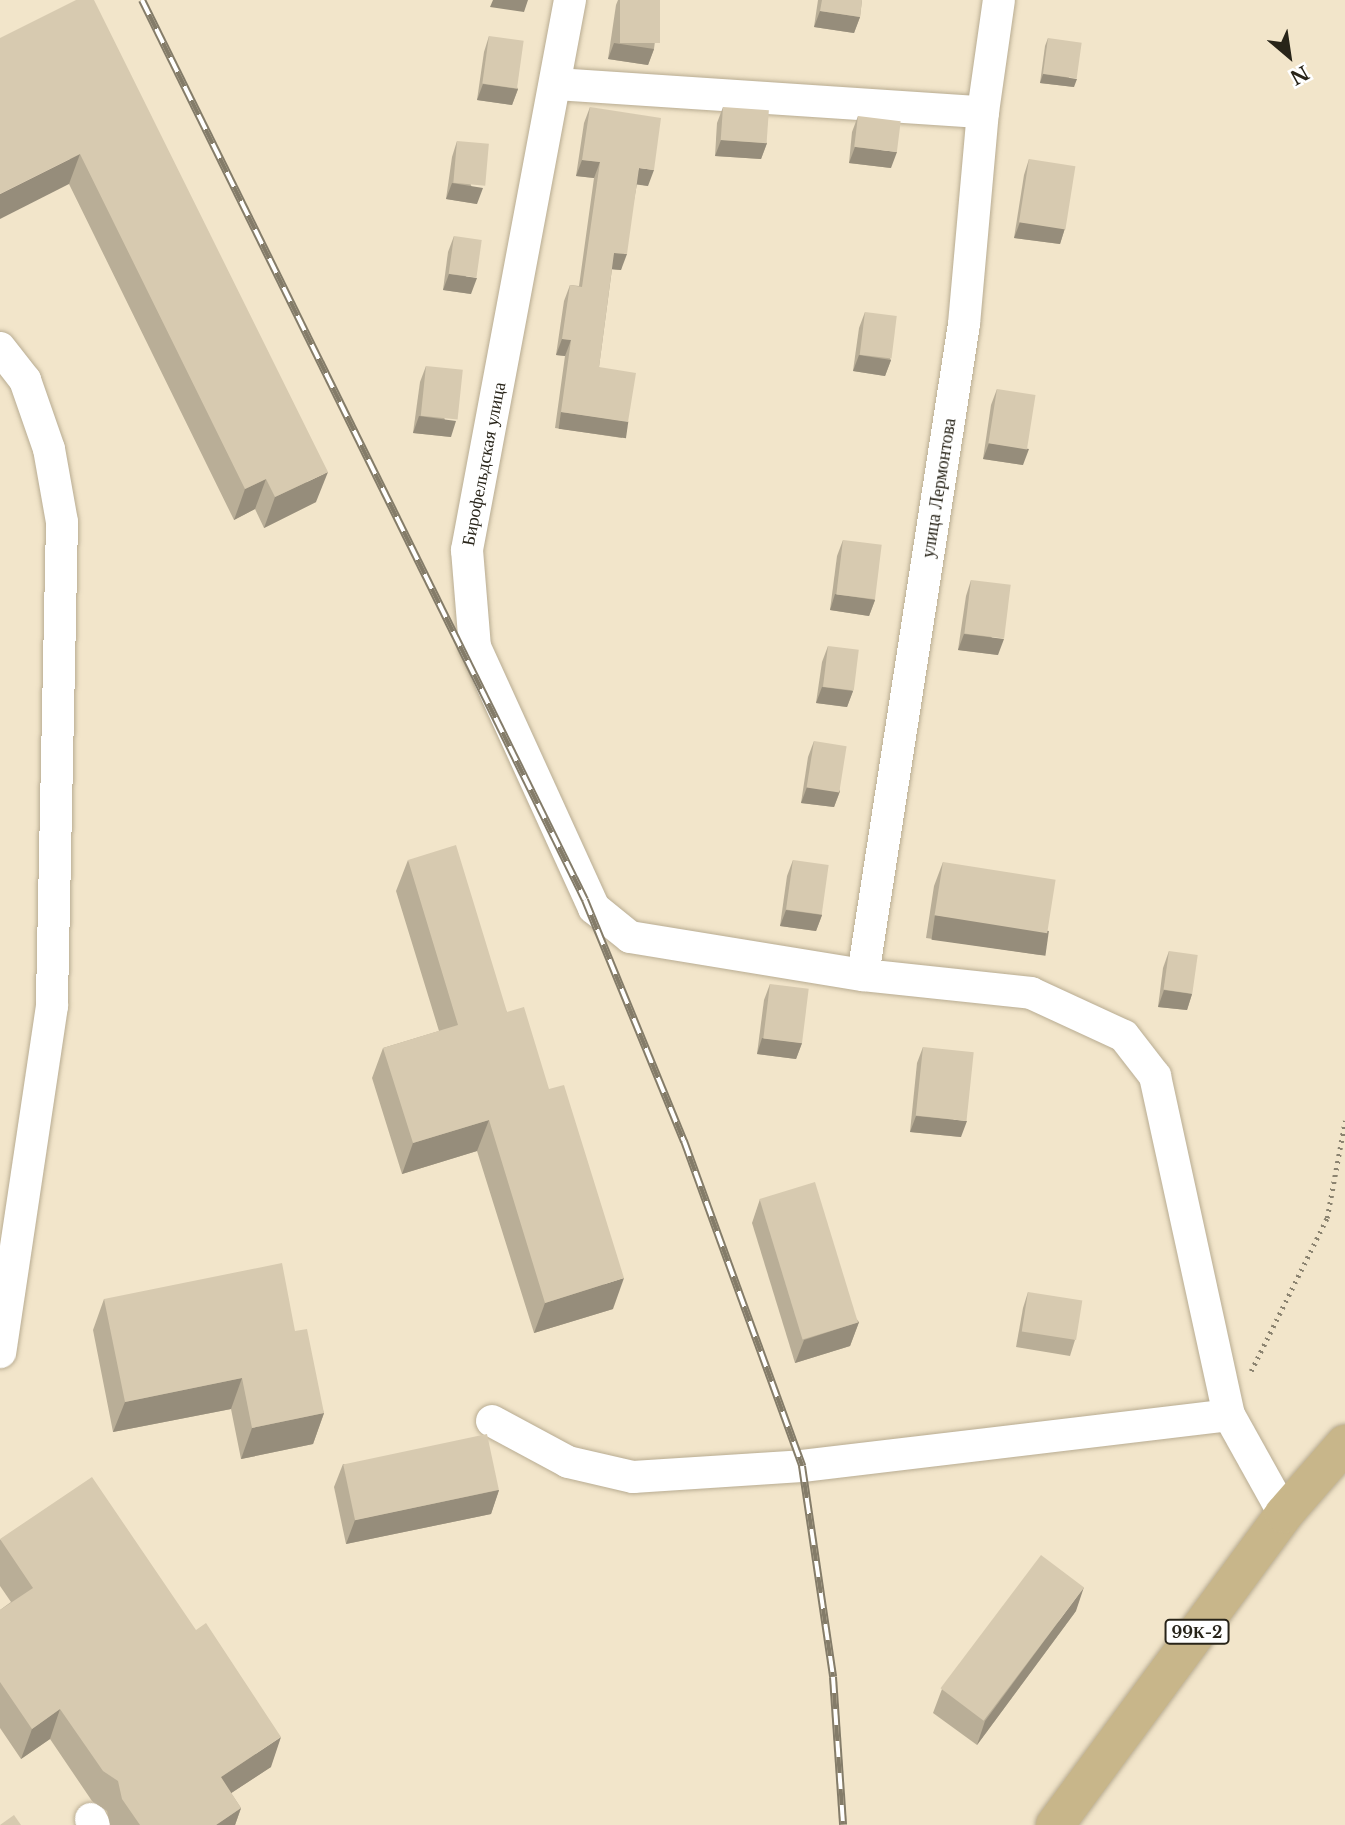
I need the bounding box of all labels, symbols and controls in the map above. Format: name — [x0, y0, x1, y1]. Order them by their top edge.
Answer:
north arrow — [1254, 21, 1324, 91]
text: N — [1286, 60, 1313, 89]
street label: Бирофельдская улица — [458, 380, 510, 548]
street label: улица Лермонтова — [917, 417, 961, 559]
road number: 99К-2 — [1164, 1620, 1230, 1644]

